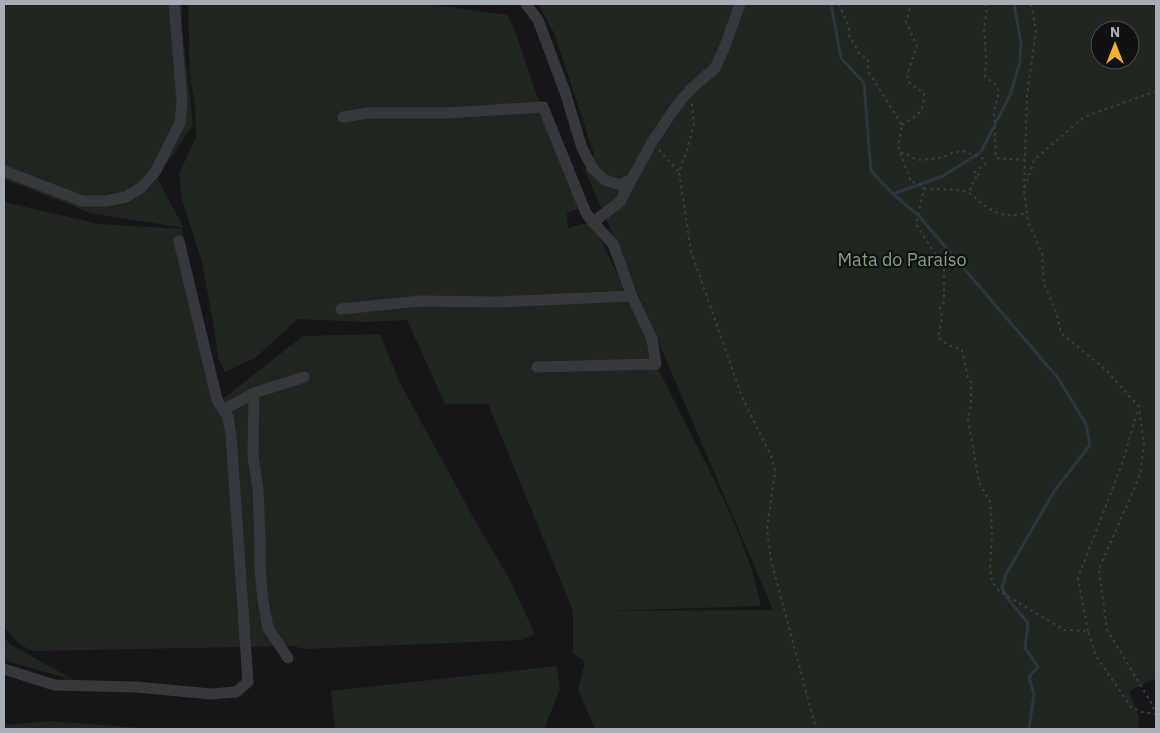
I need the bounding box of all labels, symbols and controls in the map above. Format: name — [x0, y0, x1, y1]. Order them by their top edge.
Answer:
north arrow — [1090, 20, 1140, 70]
text: N — [1110, 23, 1120, 41]
park label: Mata do Paraíso — [837, 248, 967, 271]

